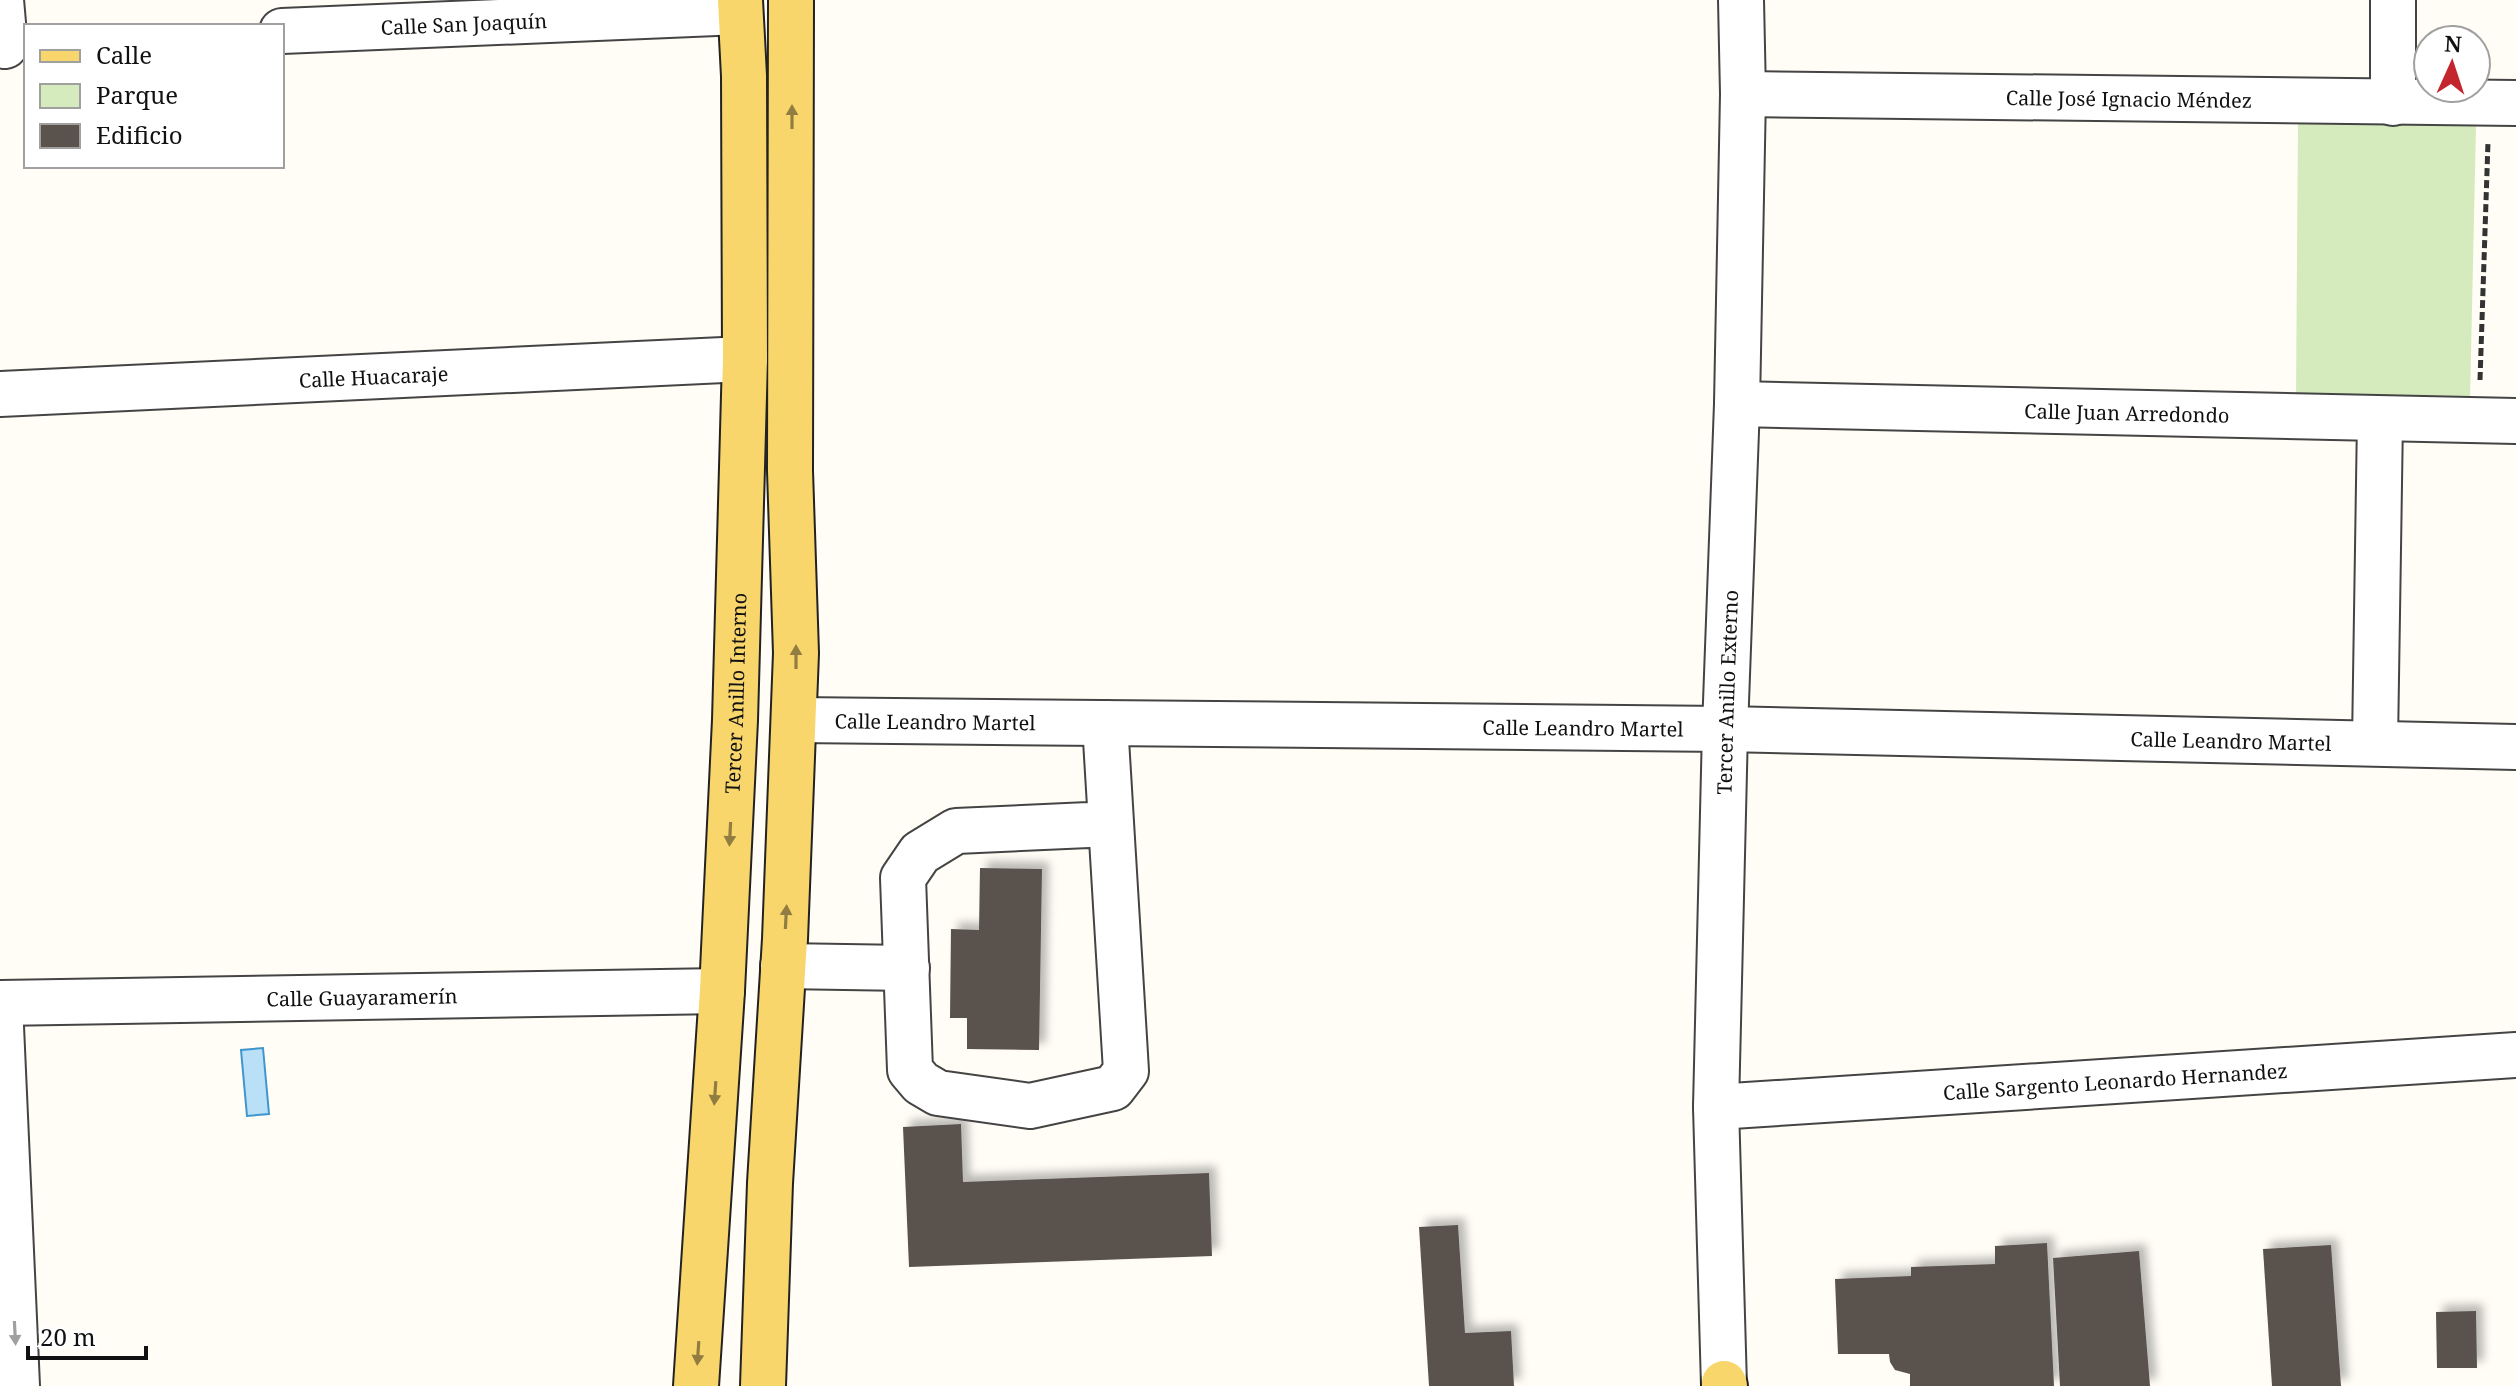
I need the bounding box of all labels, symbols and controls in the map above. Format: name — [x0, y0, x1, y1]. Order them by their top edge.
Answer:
street label: Calle San Joaquín — [380, 7, 548, 40]
legend — [24, 24, 284, 168]
north arrow — [2412, 24, 2492, 104]
text: N — [2444, 28, 2463, 58]
text: Calle — [96, 38, 152, 71]
text: Parque — [96, 78, 178, 111]
street label: Calle José Ignacio Méndez — [2006, 84, 2252, 113]
one-way arrow — [786, 104, 798, 129]
text: Edificio — [96, 118, 183, 151]
street label: Calle Huacaraje — [298, 359, 449, 393]
street label: Calle Juan Arredondo — [2024, 397, 2230, 428]
street label: Tercer Anillo Externo — [1710, 589, 1744, 795]
street label: Tercer Anillo Interno — [718, 592, 752, 794]
one-way arrow — [790, 644, 802, 669]
street label: Calle Leandro Martel — [834, 707, 1036, 736]
street label: Calle Leandro Martel — [1482, 713, 1684, 742]
street label: Calle Leandro Martel — [2130, 725, 2332, 756]
one-way arrow — [723, 822, 736, 847]
one-way arrow — [779, 904, 792, 929]
street label: Calle Guayaramerín — [266, 982, 458, 1012]
street label: Calle Sargento Leonardo Hernandez — [1942, 1056, 2288, 1106]
one-way arrow — [708, 1081, 721, 1106]
scale bar — [28, 1310, 146, 1360]
text: 20 m — [40, 1320, 96, 1353]
one-way arrow — [9, 1321, 22, 1346]
one-way arrow — [691, 1341, 704, 1366]

